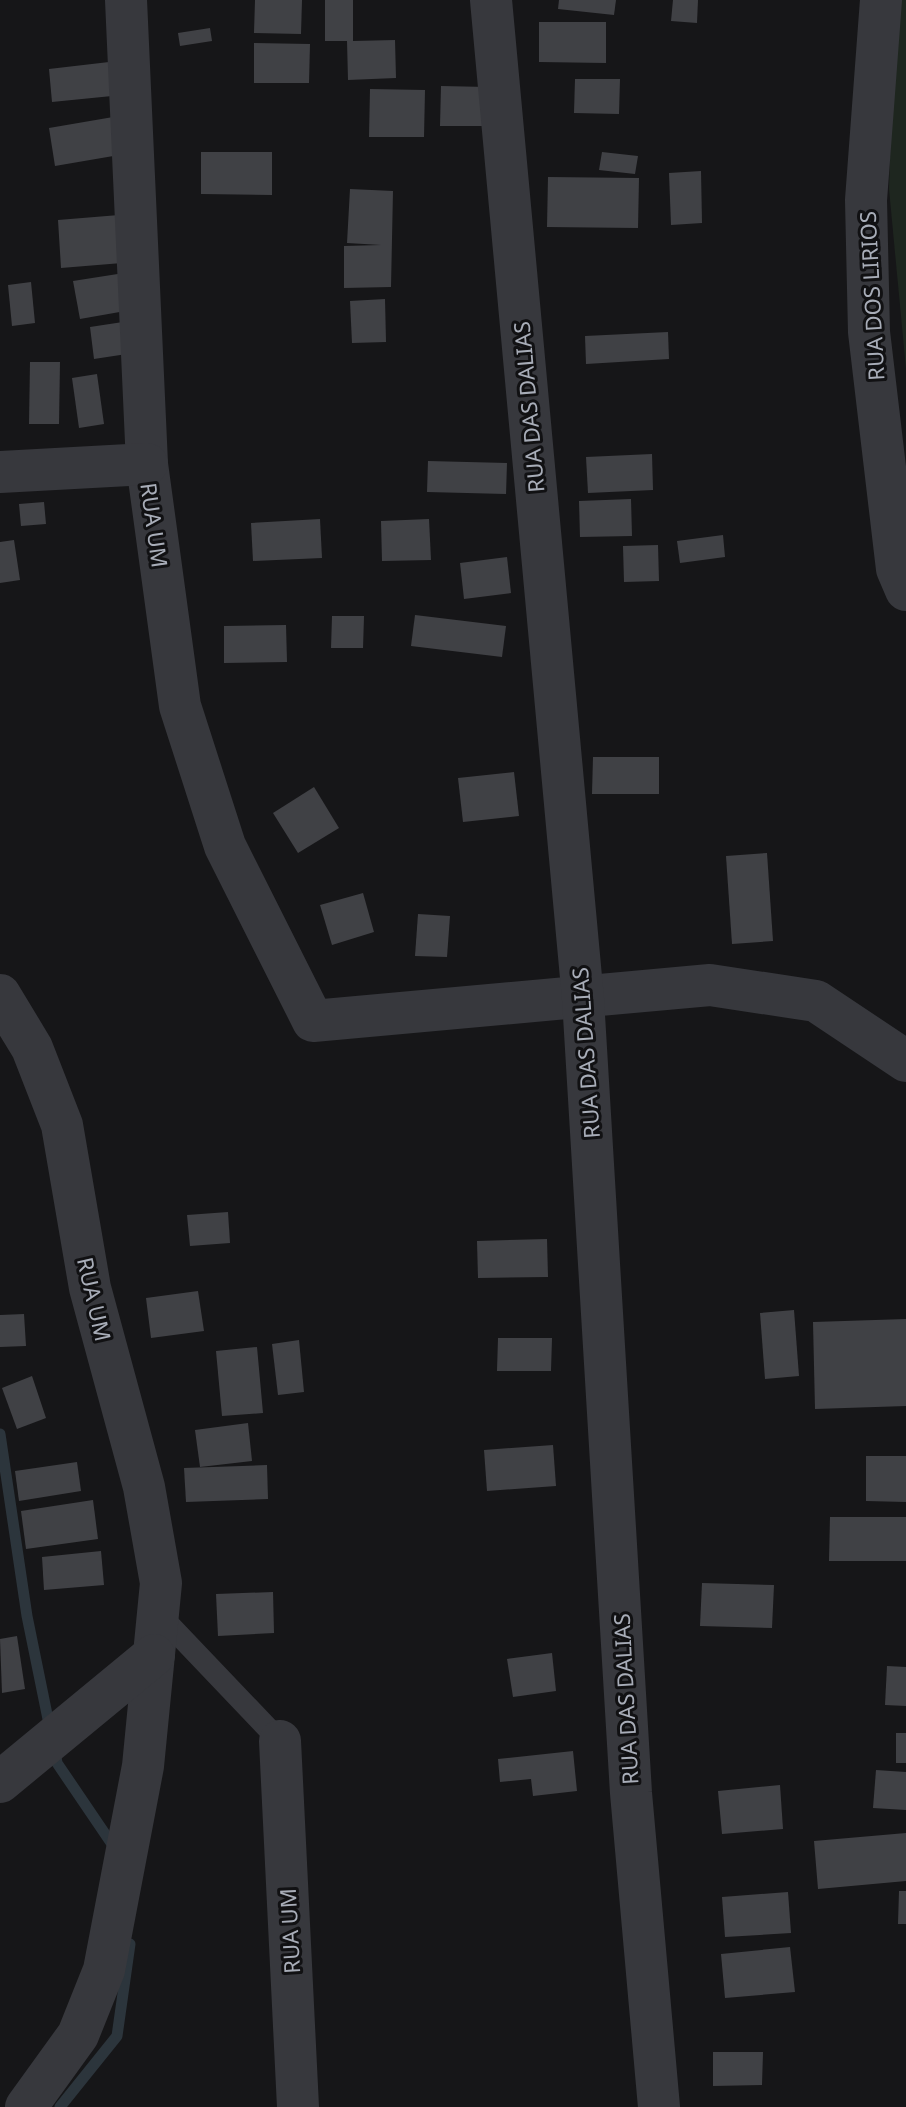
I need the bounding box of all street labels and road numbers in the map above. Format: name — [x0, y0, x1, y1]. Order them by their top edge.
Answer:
street label: RUA DOS LIRIOS — [852, 210, 890, 382]
street label: RUA DAS DALIAS — [506, 320, 550, 494]
street label: RUA UM — [134, 481, 176, 569]
street label: RUA DAS DALIAS — [564, 966, 606, 1140]
street label: RUA UM — [71, 1254, 119, 1344]
street label: RUA DAS DALIAS — [606, 1613, 644, 1785]
street label: RUA UM — [272, 1888, 306, 1974]

